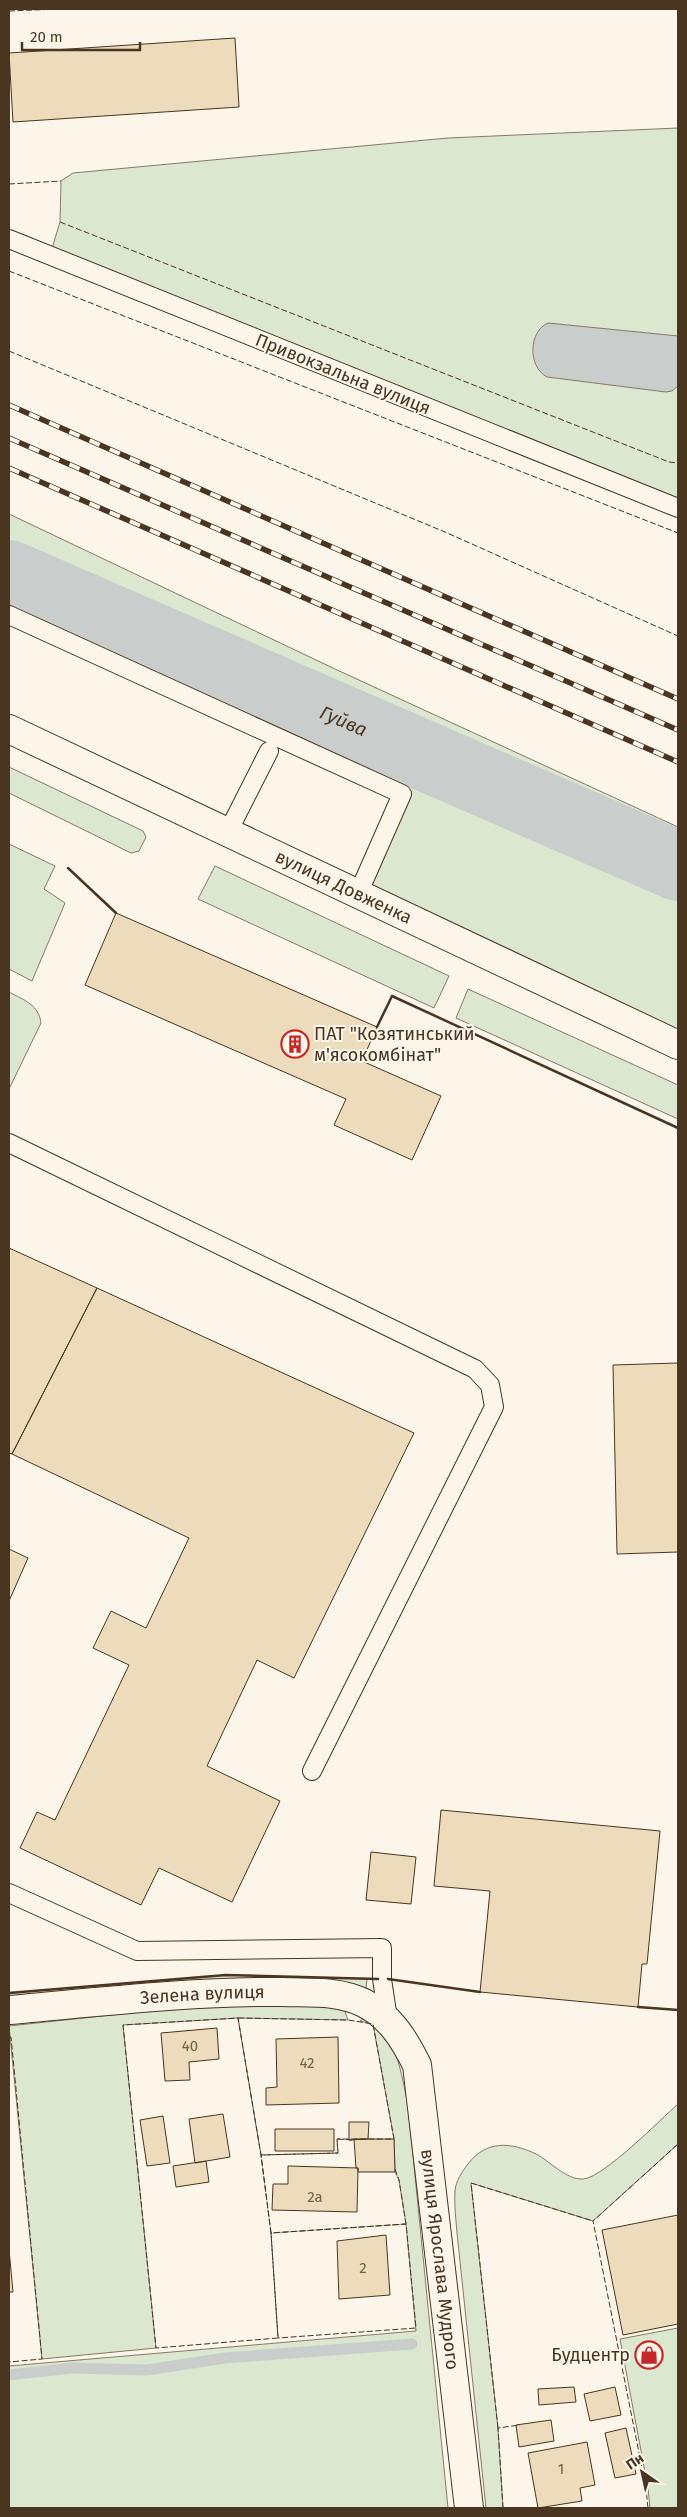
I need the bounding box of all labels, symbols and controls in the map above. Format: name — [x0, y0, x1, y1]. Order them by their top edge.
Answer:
scale bar — [22, 20, 140, 52]
text: 20 m — [30, 28, 63, 46]
street label: Привокзальна вулиця — [252, 329, 434, 419]
water label: Гуйва — [317, 700, 371, 741]
street label: вулиця Довженка — [272, 845, 415, 929]
place label: ПАТ "Козятинський м'ясокомбінат" — [314, 1023, 475, 1066]
building icon: ПАТ "Козятинський м'ясокомбінат" — [280, 1029, 310, 1059]
street label: Зелена вулиця — [139, 1981, 265, 2009]
house number: 40 — [182, 2037, 198, 2055]
house number: 42 — [299, 2054, 315, 2072]
street label: вулиця Ярослава Мудрого — [416, 2148, 464, 2371]
house number: 2а — [307, 2188, 323, 2206]
house number: 2 — [359, 2259, 367, 2277]
shop icon: Будцентр — [634, 2340, 664, 2370]
place label: Будцентр — [551, 2344, 630, 2366]
north arrow — [617, 2447, 667, 2497]
text: Пн — [623, 2450, 647, 2474]
house number: 1 — [558, 2460, 564, 2478]

